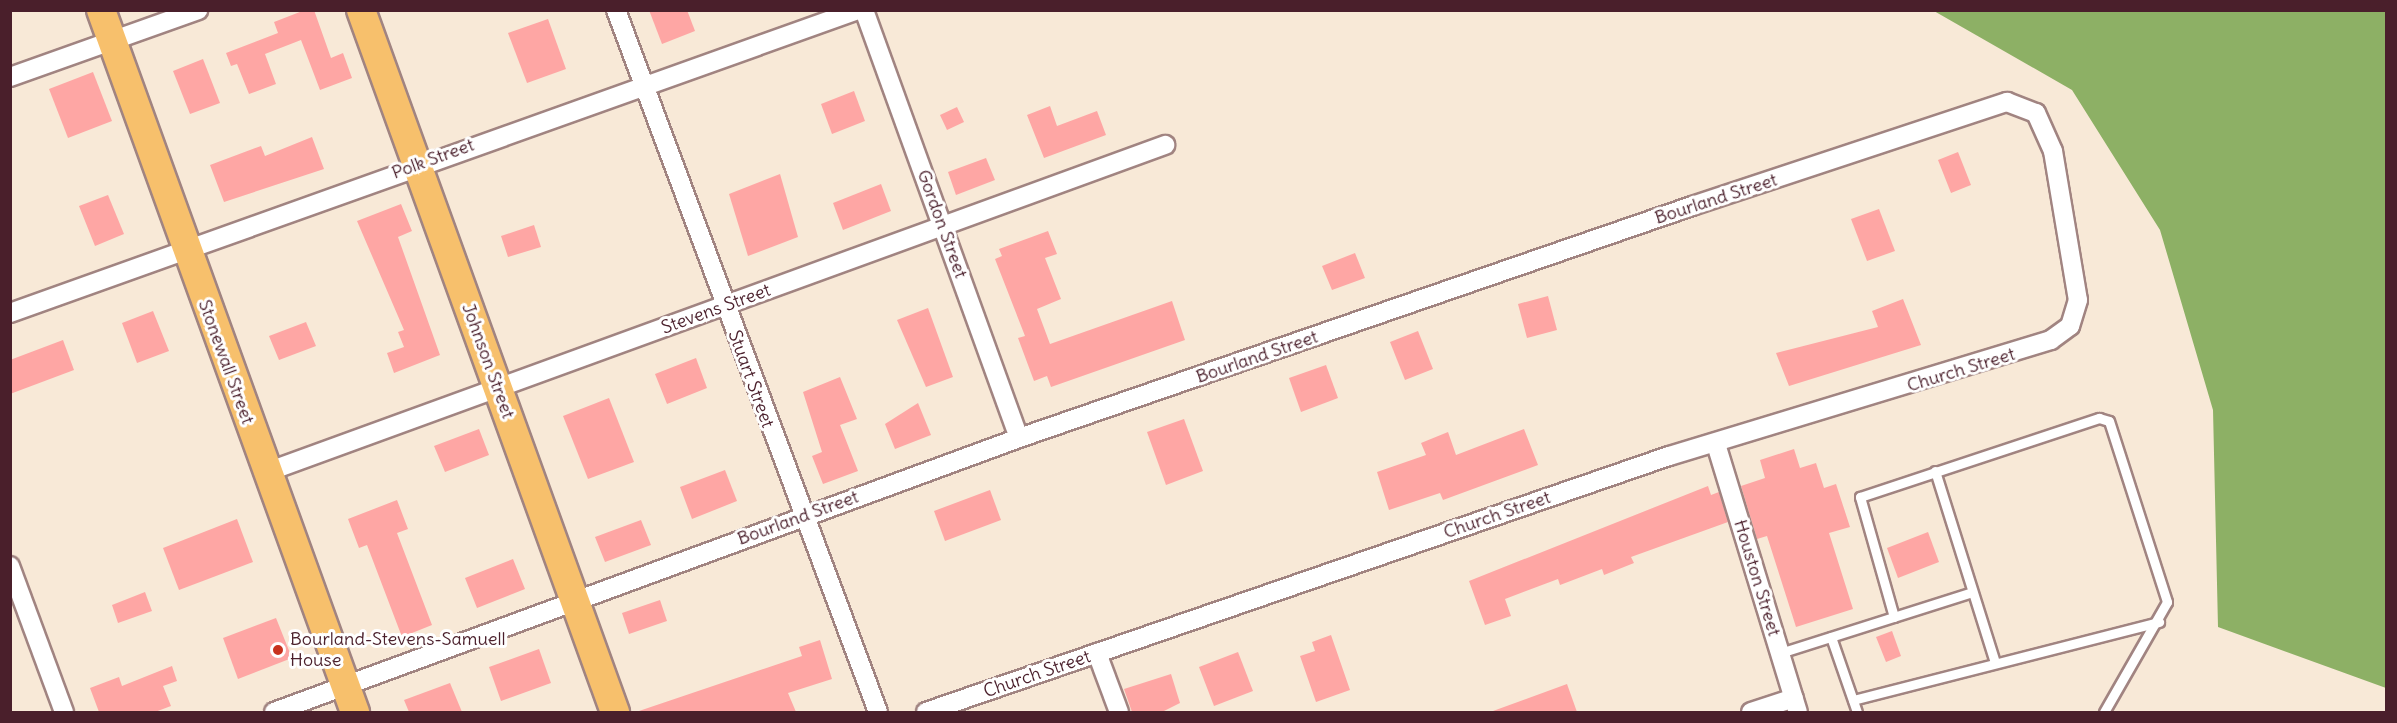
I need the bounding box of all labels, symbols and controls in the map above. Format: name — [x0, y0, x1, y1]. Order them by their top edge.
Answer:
street label: Polk Street — [389, 134, 477, 184]
street label: Gordon Street — [912, 167, 972, 281]
street label: Bourland Street — [1652, 169, 1780, 229]
street label: Stevens Street — [658, 279, 774, 339]
street label: Stonewall Street — [193, 297, 259, 427]
street label: Johnson Street — [457, 300, 519, 422]
street label: Bourland Street — [1193, 326, 1321, 388]
street label: Stuart Street — [723, 327, 779, 431]
street label: Church Street — [1904, 343, 2018, 397]
street label: Bourland Street — [734, 486, 862, 550]
street label: Church Street — [1441, 487, 1553, 543]
street label: Houston Street — [1729, 517, 1785, 639]
place label: Bourland-Stevens-Samuell House — [290, 629, 506, 672]
marker: Bourland-Stevens-Samuell House — [271, 643, 285, 657]
street label: Church Street — [981, 646, 1093, 702]

